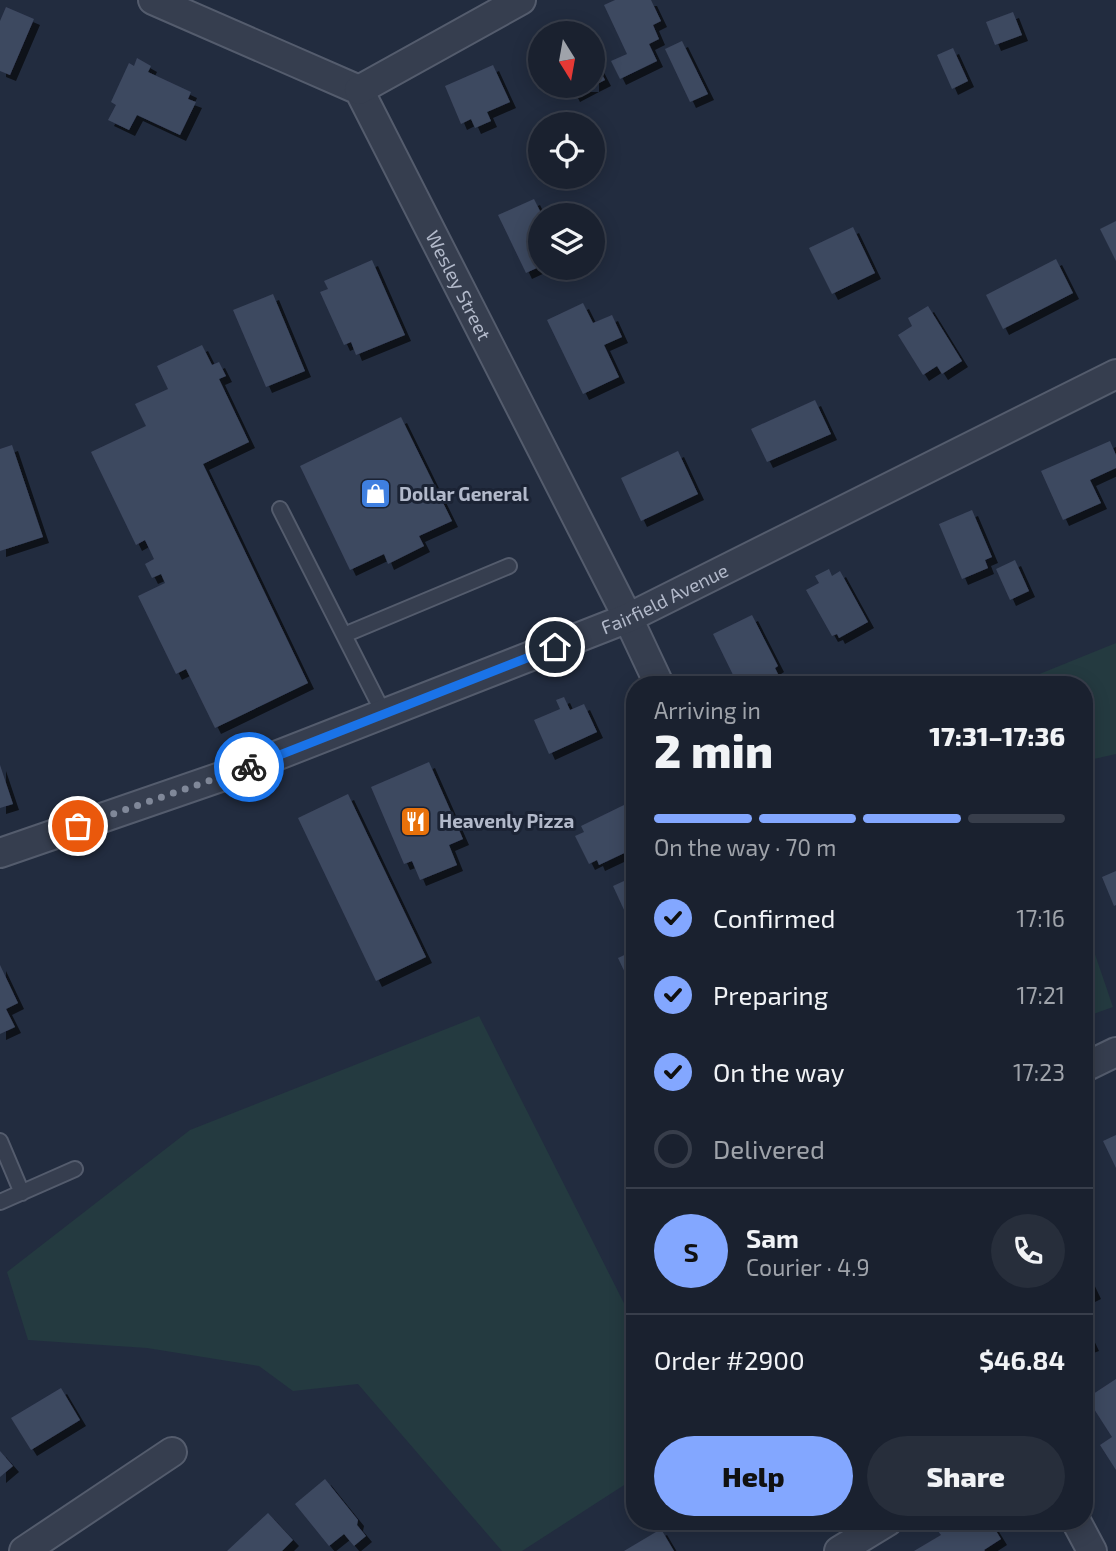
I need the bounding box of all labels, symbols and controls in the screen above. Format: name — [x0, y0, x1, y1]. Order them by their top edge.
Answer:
north arrow — [528, 21, 606, 98]
map controls — [528, 21, 605, 280]
button: locate — [528, 112, 605, 189]
button: layers — [528, 203, 605, 280]
street label: Wesley Street — [421, 226, 496, 344]
shop icon: Dollar General — [359, 477, 393, 511]
place label: Dollar General — [399, 482, 529, 505]
street label: Fairfield Avenue — [598, 558, 732, 638]
pin — [525, 617, 585, 677]
icon: home — [536, 628, 574, 666]
text: Arriving in — [654, 696, 761, 724]
text: 17:31–17:36 — [929, 720, 1065, 751]
text: 2 min — [654, 722, 773, 777]
courier — [214, 732, 284, 802]
icon: bike — [230, 748, 268, 786]
pin — [48, 796, 108, 856]
restaurant icon: Heavenly Pizza — [399, 804, 433, 838]
icon: bag — [59, 807, 97, 845]
place label: Heavenly Pizza — [439, 809, 574, 833]
text: On the way · 70 m — [654, 833, 836, 861]
icon: check — [654, 899, 692, 937]
text: Confirmed — [713, 902, 836, 933]
text: 17:16 — [1016, 904, 1065, 932]
icon: check — [654, 976, 692, 1014]
text: Preparing — [713, 979, 828, 1010]
text: 17:21 — [1017, 981, 1065, 1009]
icon: check — [654, 1053, 692, 1091]
text: On the way — [713, 1056, 844, 1087]
text: 17:23 — [1013, 1058, 1065, 1086]
text: Delivered — [713, 1133, 825, 1164]
button: phone — [991, 1214, 1065, 1288]
text: Sam — [746, 1222, 799, 1253]
text: S — [683, 1236, 699, 1267]
text: Courier · 4.9 — [746, 1253, 870, 1281]
text: Order #2900 — [654, 1344, 805, 1375]
text: $46.84 — [979, 1344, 1065, 1375]
button: Help — [654, 1436, 853, 1516]
button: Share — [867, 1436, 1065, 1516]

